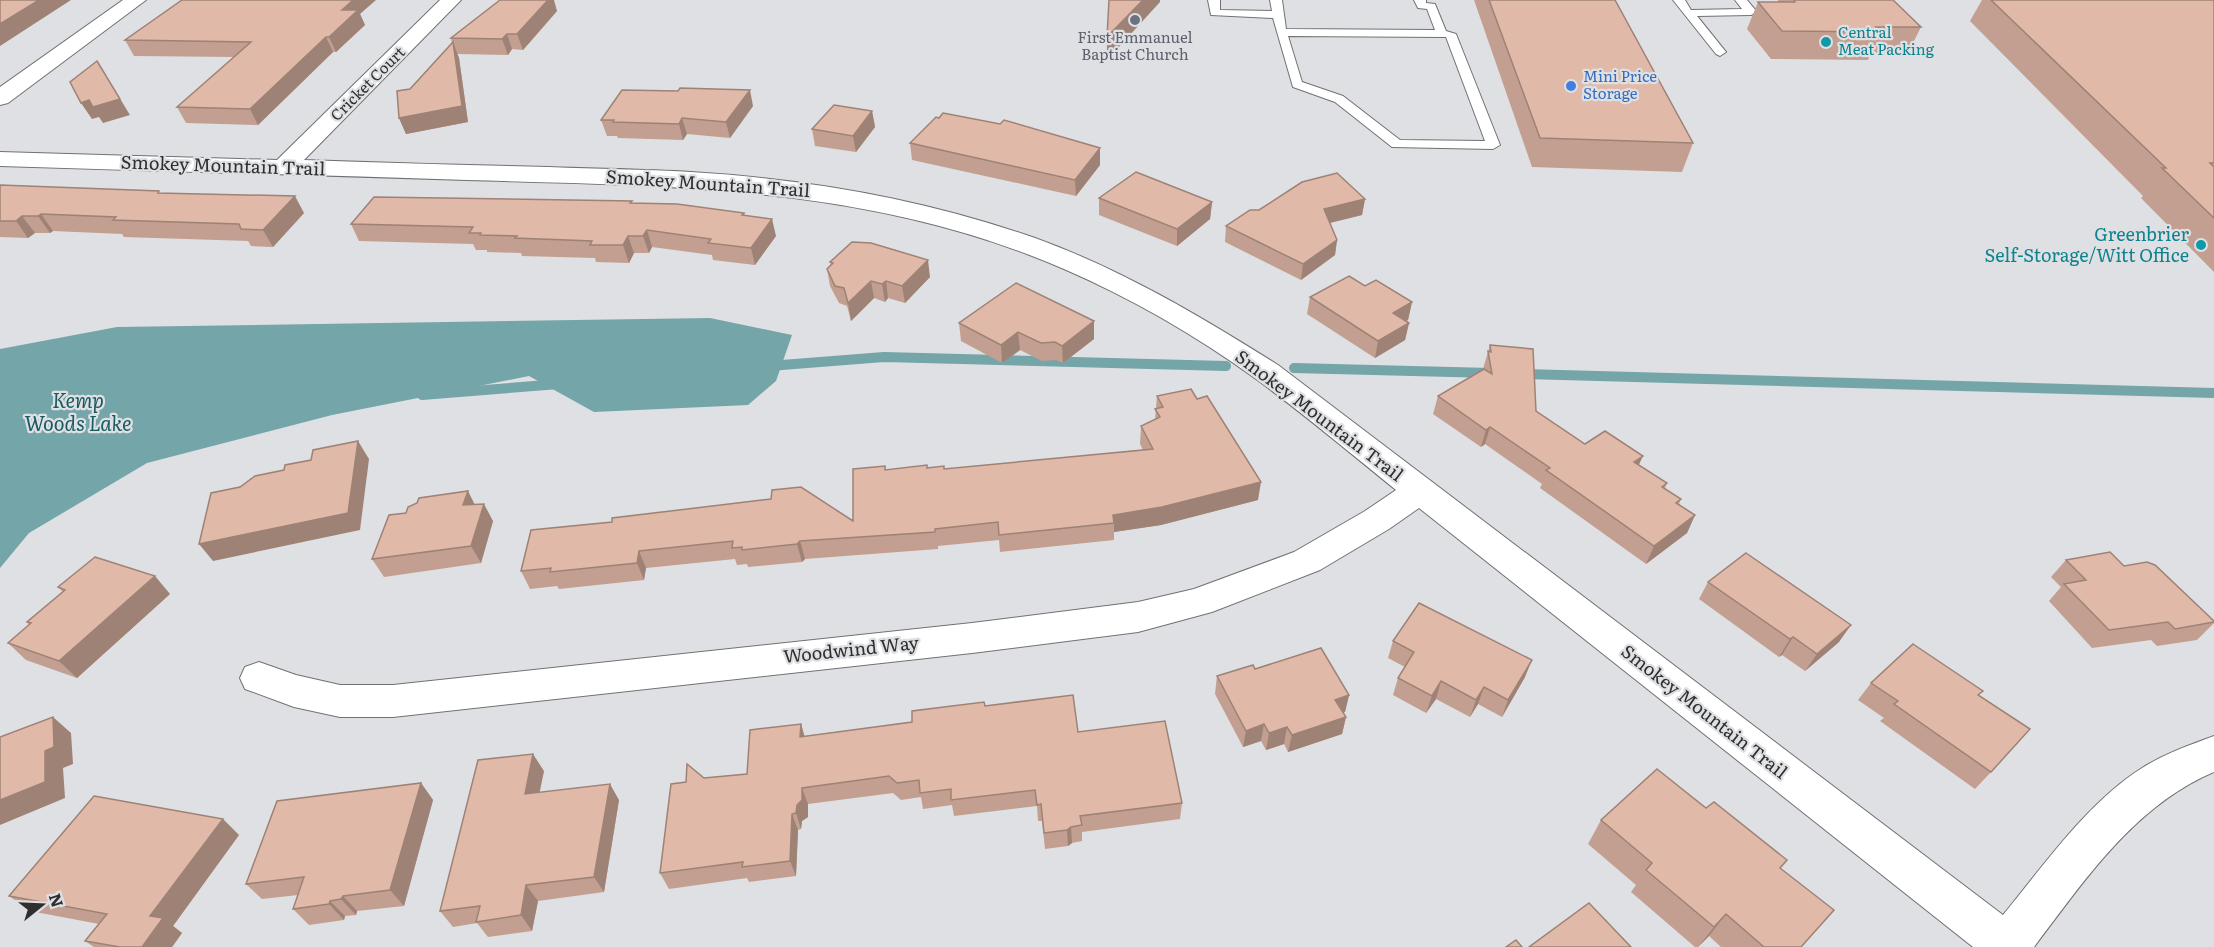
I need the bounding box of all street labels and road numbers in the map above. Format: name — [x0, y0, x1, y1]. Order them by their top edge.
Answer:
street label: Cricket Court — [324, 40, 410, 126]
street label: Smokey Mountain Trail — [120, 147, 326, 182]
street label: Smokey Mountain Trail — [605, 162, 811, 203]
street label: Smokey Mountain Trail — [1230, 342, 1410, 487]
street label: Woodwind Way — [782, 628, 921, 669]
street label: Smokey Mountain Trail — [1616, 637, 1794, 784]

